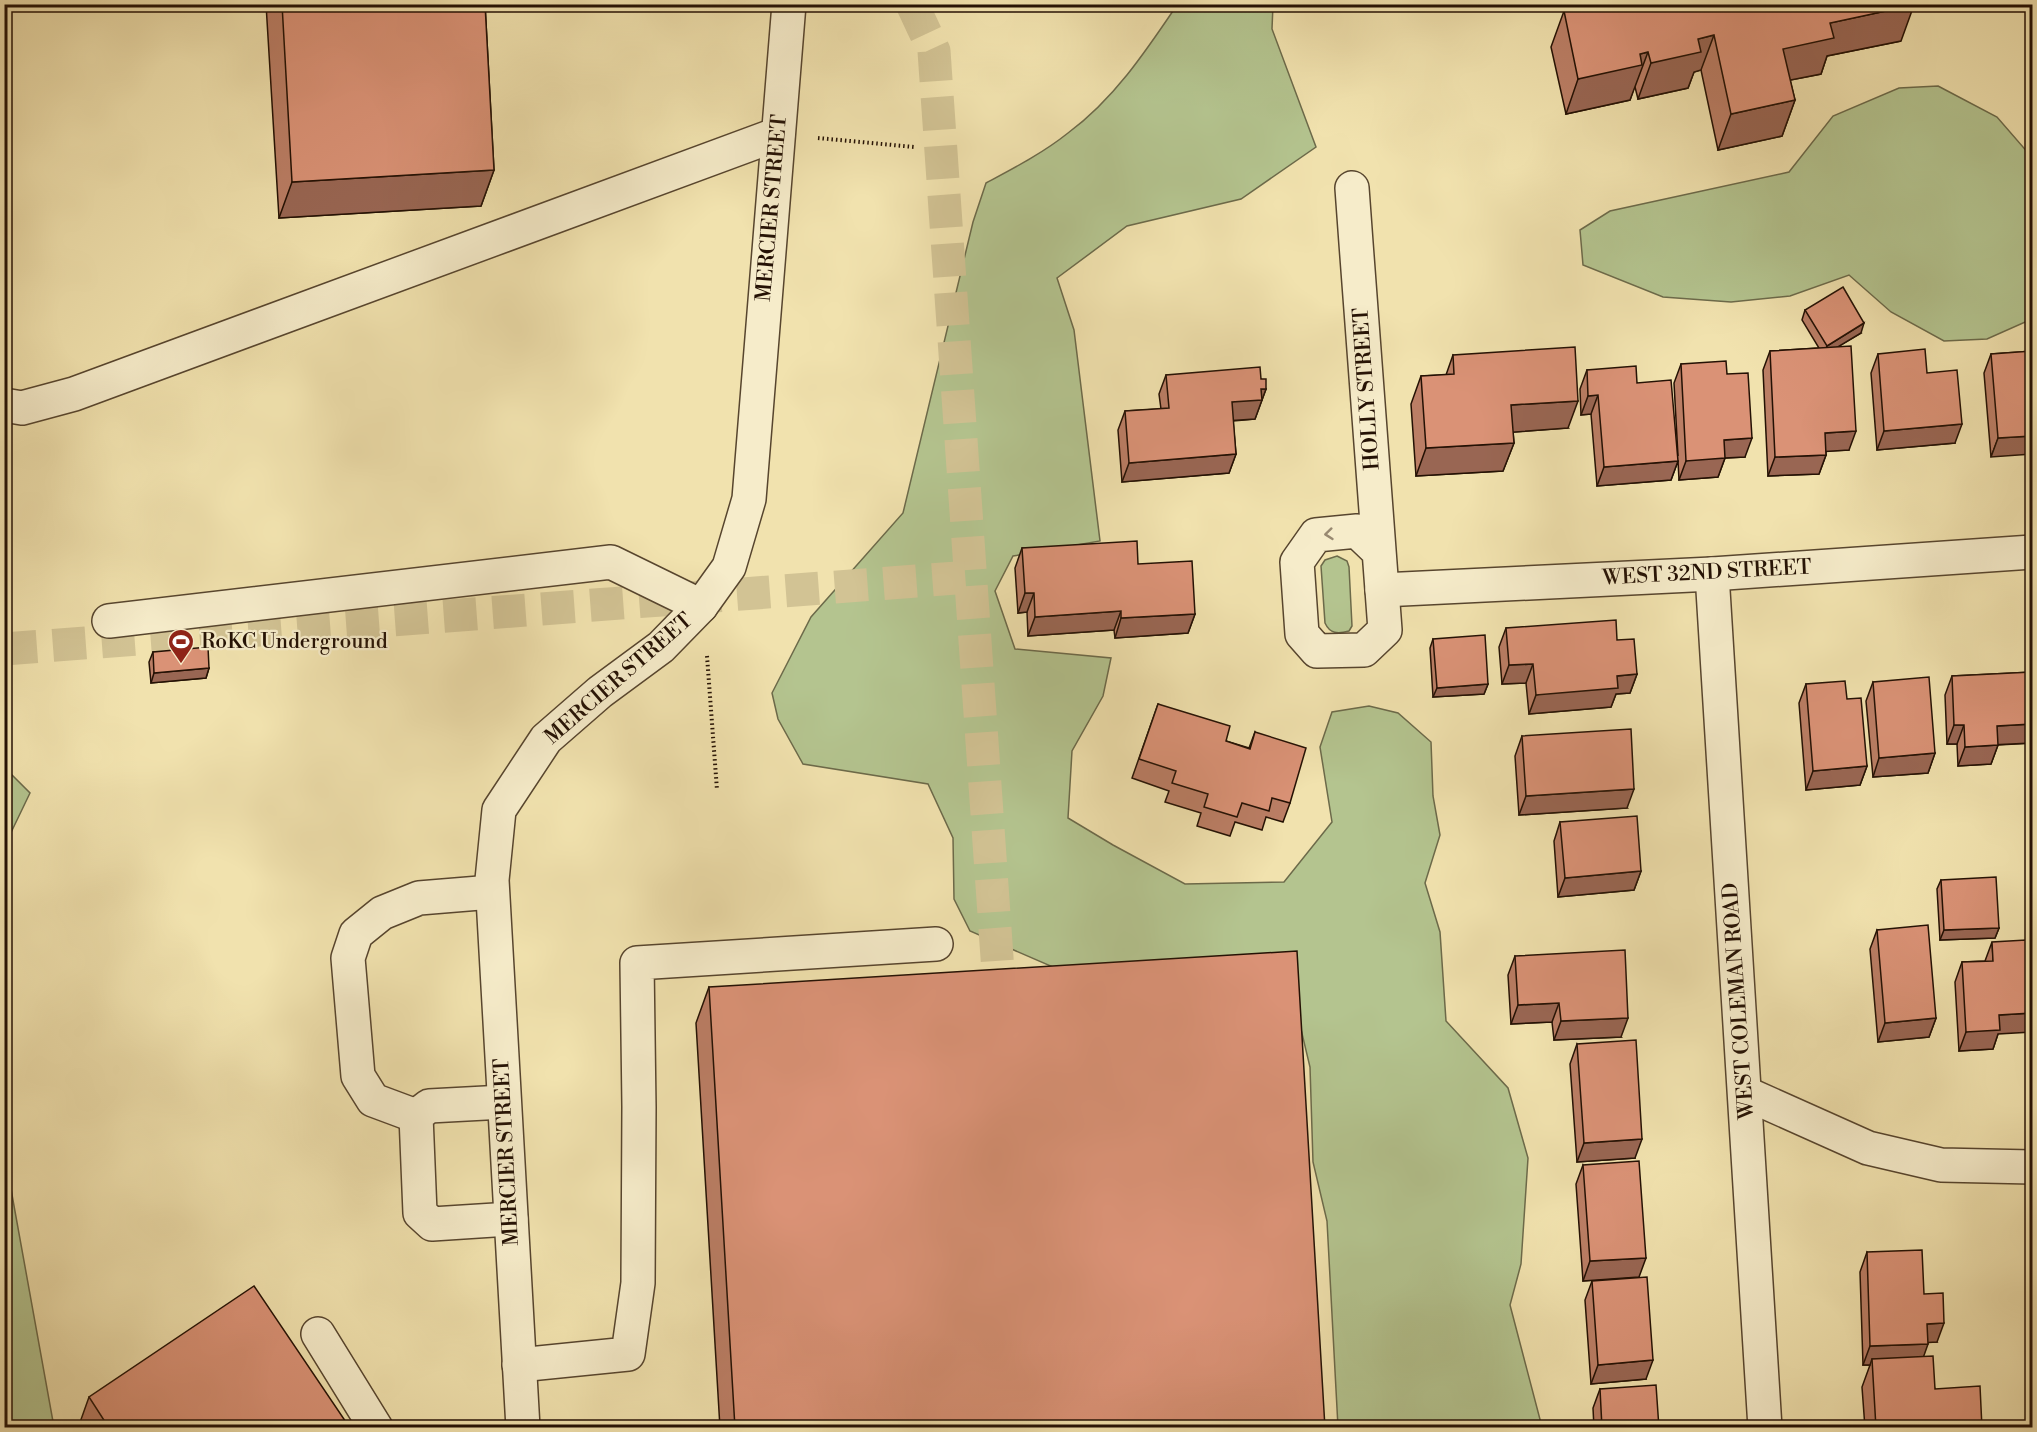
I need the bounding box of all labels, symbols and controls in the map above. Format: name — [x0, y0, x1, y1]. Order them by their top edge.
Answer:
street label: MERCIER STREET — [751, 113, 793, 303]
street label: HOLLY STREET — [1348, 307, 1386, 471]
one-way arrow — [1324, 527, 1333, 540]
street label: WEST 32ND STREET — [1601, 555, 1812, 592]
street label: MERCIER STREET — [540, 607, 699, 750]
sports icon: RoKC Underground — [166, 627, 196, 665]
place label: RoKC Underground — [201, 629, 388, 655]
street label: WEST COLEMAN ROAD — [1718, 882, 1760, 1121]
street label: MERCIER STREET — [489, 1057, 525, 1246]

